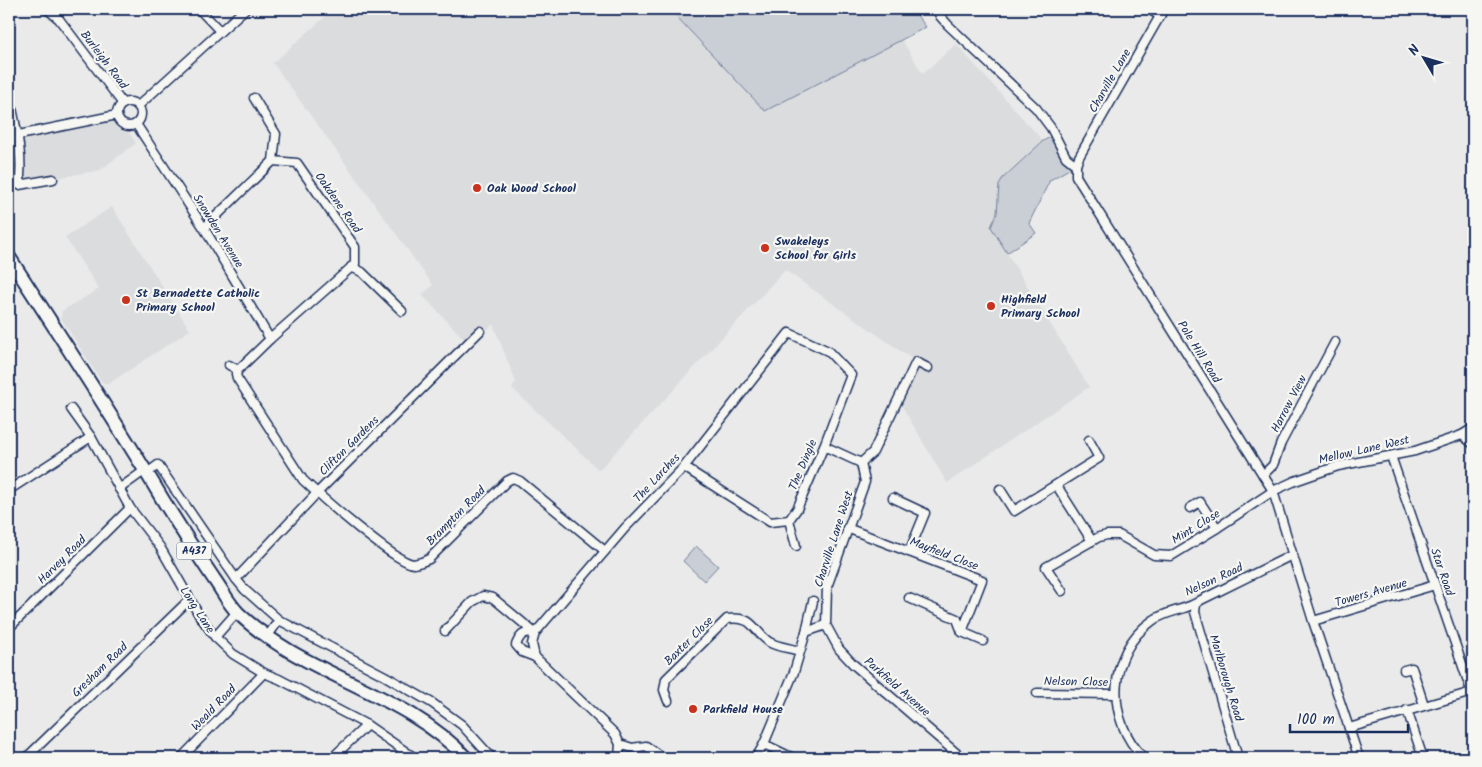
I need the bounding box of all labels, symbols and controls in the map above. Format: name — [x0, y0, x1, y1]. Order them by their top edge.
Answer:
street label: Burleigh Road — [75, 26, 133, 94]
north arrow — [1400, 32, 1450, 82]
text: N — [1403, 40, 1426, 61]
street label: Charville Lane — [1084, 45, 1136, 117]
street label: Oakdene Road — [310, 169, 367, 238]
place label: Oak Wood School — [487, 179, 577, 198]
marker: Oak Wood School — [471, 182, 483, 194]
street label: Snowden Avenue — [188, 190, 249, 272]
place label: Swakeleys School for Girls — [775, 232, 856, 265]
marker: Swakeleys School for Girls — [759, 242, 771, 254]
place label: St Bernadette Catholic Primary School — [136, 284, 260, 317]
place label: Highfield Primary School — [1001, 290, 1080, 323]
marker: St Bernadette Catholic Primary School — [120, 294, 132, 306]
marker: Highfield Primary School — [985, 300, 997, 312]
street label: Pole Hill Road — [1172, 317, 1226, 388]
street label: Harrow View — [1266, 371, 1313, 436]
street label: Clifton Gardens — [314, 411, 384, 481]
street label: Mellow Lane West — [1317, 430, 1411, 470]
street label: The Dingle — [784, 436, 823, 494]
street label: The Larches — [629, 449, 685, 507]
street label: Brampton Road — [422, 481, 491, 550]
street label: Charville Lane West — [809, 488, 859, 590]
street label: Mint Close — [1168, 504, 1225, 549]
street label: Harvey Road — [33, 530, 92, 589]
street label: Mayfield Close — [907, 532, 982, 576]
road number: A437 — [176, 542, 212, 560]
street label: Star Road — [1425, 546, 1459, 599]
street label: Nelson Road — [1182, 558, 1247, 602]
street label: Towers Avenue — [1333, 573, 1410, 612]
street label: Long Lane — [175, 583, 220, 638]
street label: Baxter Close — [660, 611, 719, 670]
street label: Marlborough Road — [1204, 632, 1249, 725]
street label: Gresham Road — [67, 637, 133, 702]
street label: Parkfield Avenue — [860, 653, 935, 722]
street label: Nelson Close — [1044, 672, 1109, 692]
street label: Weald Road — [187, 680, 242, 736]
place label: Parkfield House — [703, 700, 783, 719]
scale bar — [1290, 702, 1407, 734]
marker: Parkfield House — [687, 703, 699, 715]
text: 100 m — [1297, 708, 1335, 732]

